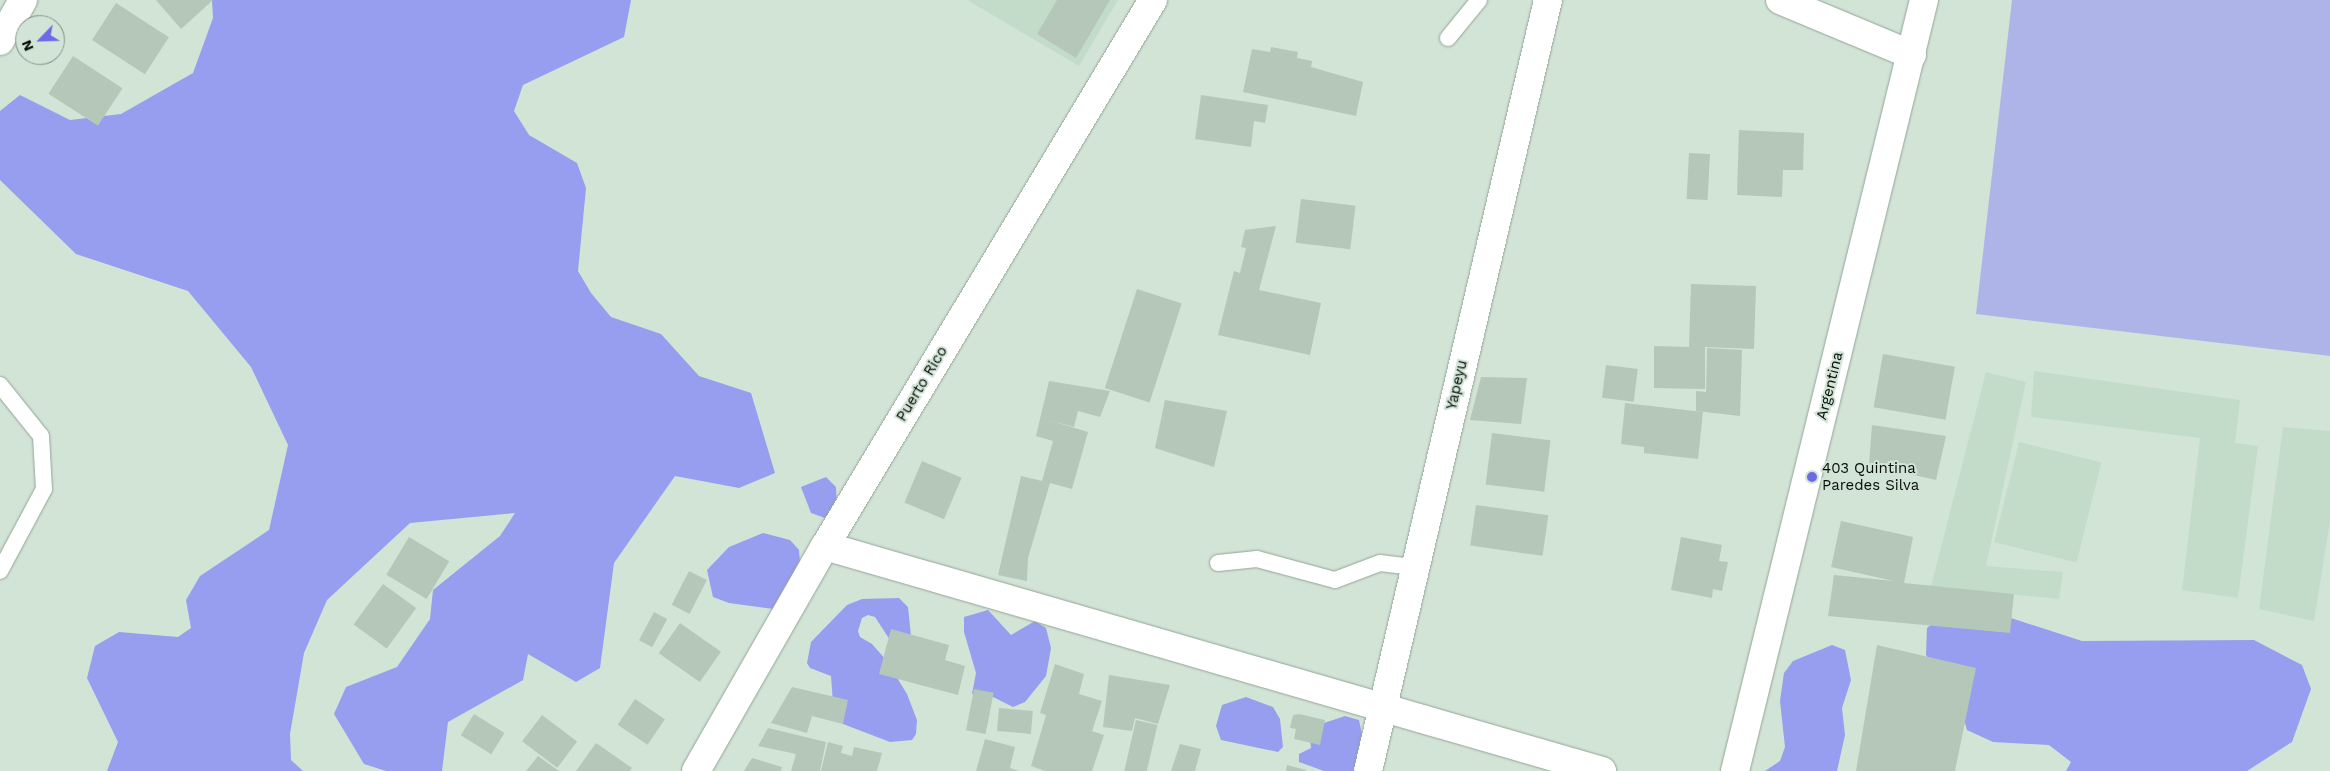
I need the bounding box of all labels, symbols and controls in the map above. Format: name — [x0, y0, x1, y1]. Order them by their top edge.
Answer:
north arrow — [15, 15, 65, 65]
text: N — [18, 38, 37, 54]
street label: Puerto Rico — [893, 343, 951, 425]
street label: Argentina — [1813, 350, 1847, 422]
street label: Yapeyu — [1443, 358, 1471, 412]
place label: 403 Quintina Paredes Silva — [1822, 459, 1919, 494]
marker: 403 Quintina Paredes Silva — [1806, 471, 1818, 483]

